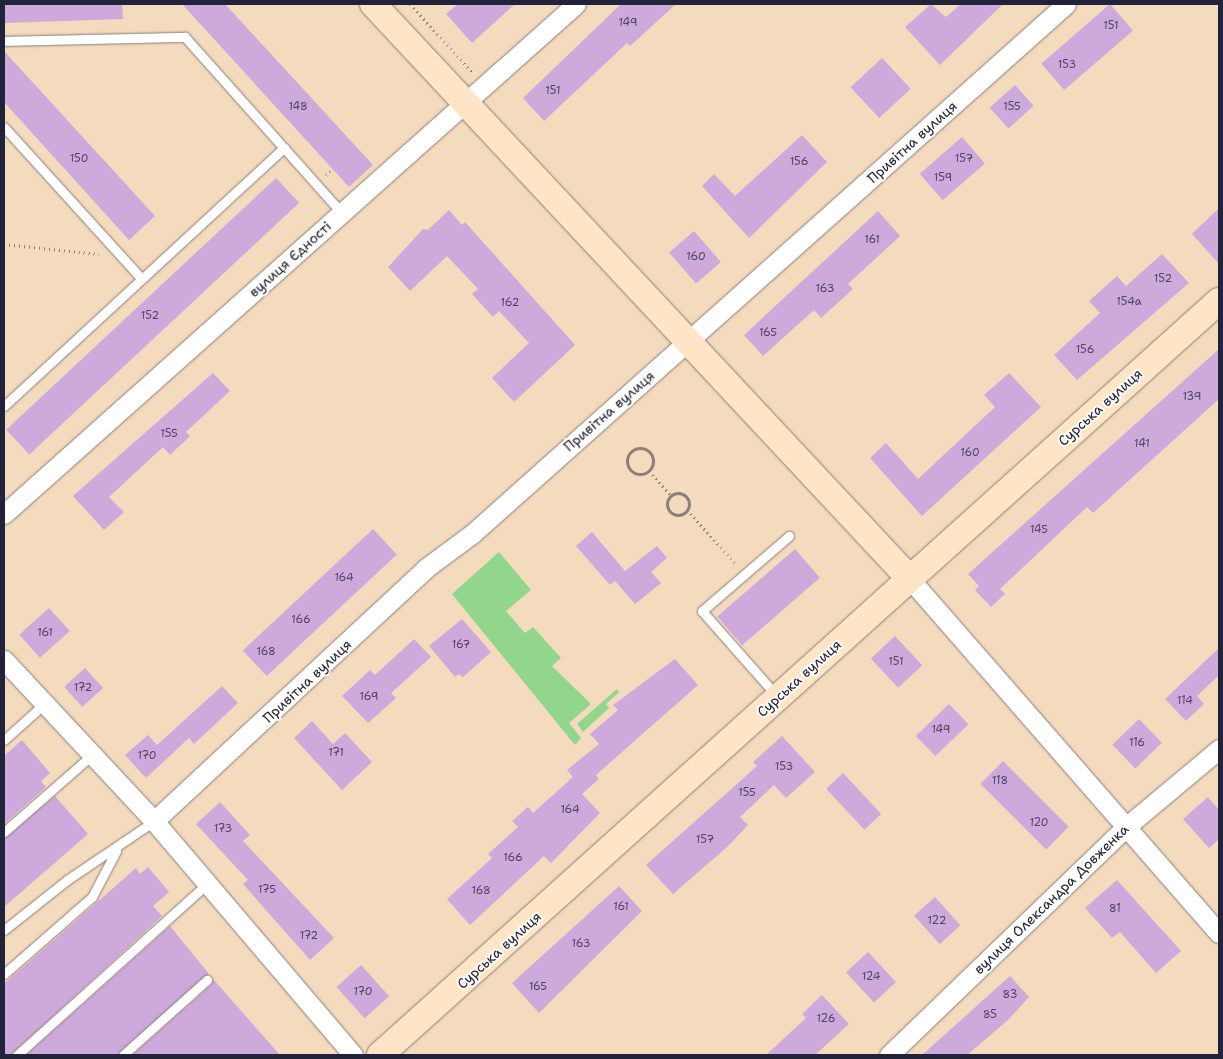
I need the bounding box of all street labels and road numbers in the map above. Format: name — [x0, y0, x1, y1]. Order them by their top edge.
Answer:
street label: Привітна вулиця — [864, 97, 960, 187]
street label: вулиця Єдності — [245, 218, 335, 300]
street label: Сурська вулиця — [1054, 365, 1146, 449]
street label: Привітна вулиця — [560, 367, 658, 455]
street label: Привітна вулиця — [259, 636, 355, 726]
street label: Сурська вулиця — [753, 636, 845, 720]
street label: вулиця Олександра Довженка — [970, 821, 1132, 977]
street label: Сурська вулиця — [453, 908, 545, 992]

